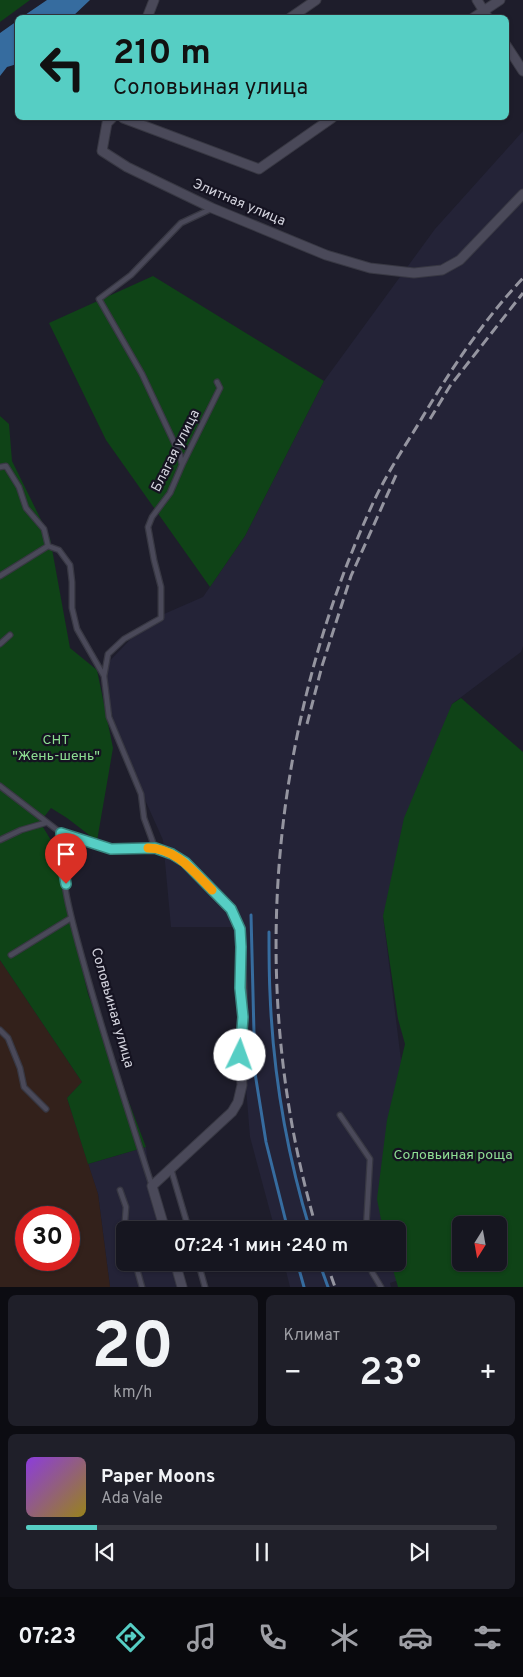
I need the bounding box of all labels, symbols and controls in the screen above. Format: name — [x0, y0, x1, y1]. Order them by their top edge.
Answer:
text: 210 m — [113, 32, 211, 76]
icon: left — [30, 35, 95, 100]
text: Соловьиная улица — [113, 75, 308, 102]
street label: Элитная улица — [190, 176, 288, 230]
street label: Благая улица — [148, 407, 204, 495]
park label: СНТ "Жень-шень" — [12, 732, 100, 765]
pin — [45, 833, 87, 884]
icon: arrive — [52, 840, 80, 868]
street label: Соловьиная улица — [87, 946, 137, 1070]
position arrow — [213, 1028, 265, 1080]
park label: Соловьиная роща — [393, 1147, 513, 1164]
speed limit sign: 30 — [15, 1206, 80, 1271]
north arrow — [452, 1216, 508, 1271]
map controls — [452, 1216, 507, 1271]
text: 07:24 · 1 мин · 240 m — [174, 1234, 348, 1258]
text: 20 — [92, 1309, 174, 1391]
text: Климат — [284, 1326, 340, 1346]
text: 23° — [359, 1350, 421, 1399]
text: − — [284, 1356, 302, 1392]
text: + — [479, 1356, 497, 1392]
text: km/h — [113, 1383, 152, 1403]
text: Paper Moons — [101, 1465, 215, 1489]
text: Ada Vale — [101, 1489, 163, 1509]
icon: previous — [91, 1538, 119, 1566]
icon: pause — [248, 1538, 276, 1566]
icon: next — [405, 1538, 433, 1566]
icon: directions — [113, 1620, 148, 1655]
icon: music — [184, 1620, 219, 1655]
icon: phone — [255, 1620, 290, 1655]
icon: climate — [327, 1620, 362, 1655]
icon: car — [398, 1620, 433, 1655]
icon: filters — [470, 1620, 505, 1655]
text: 07:23 — [18, 1624, 76, 1651]

